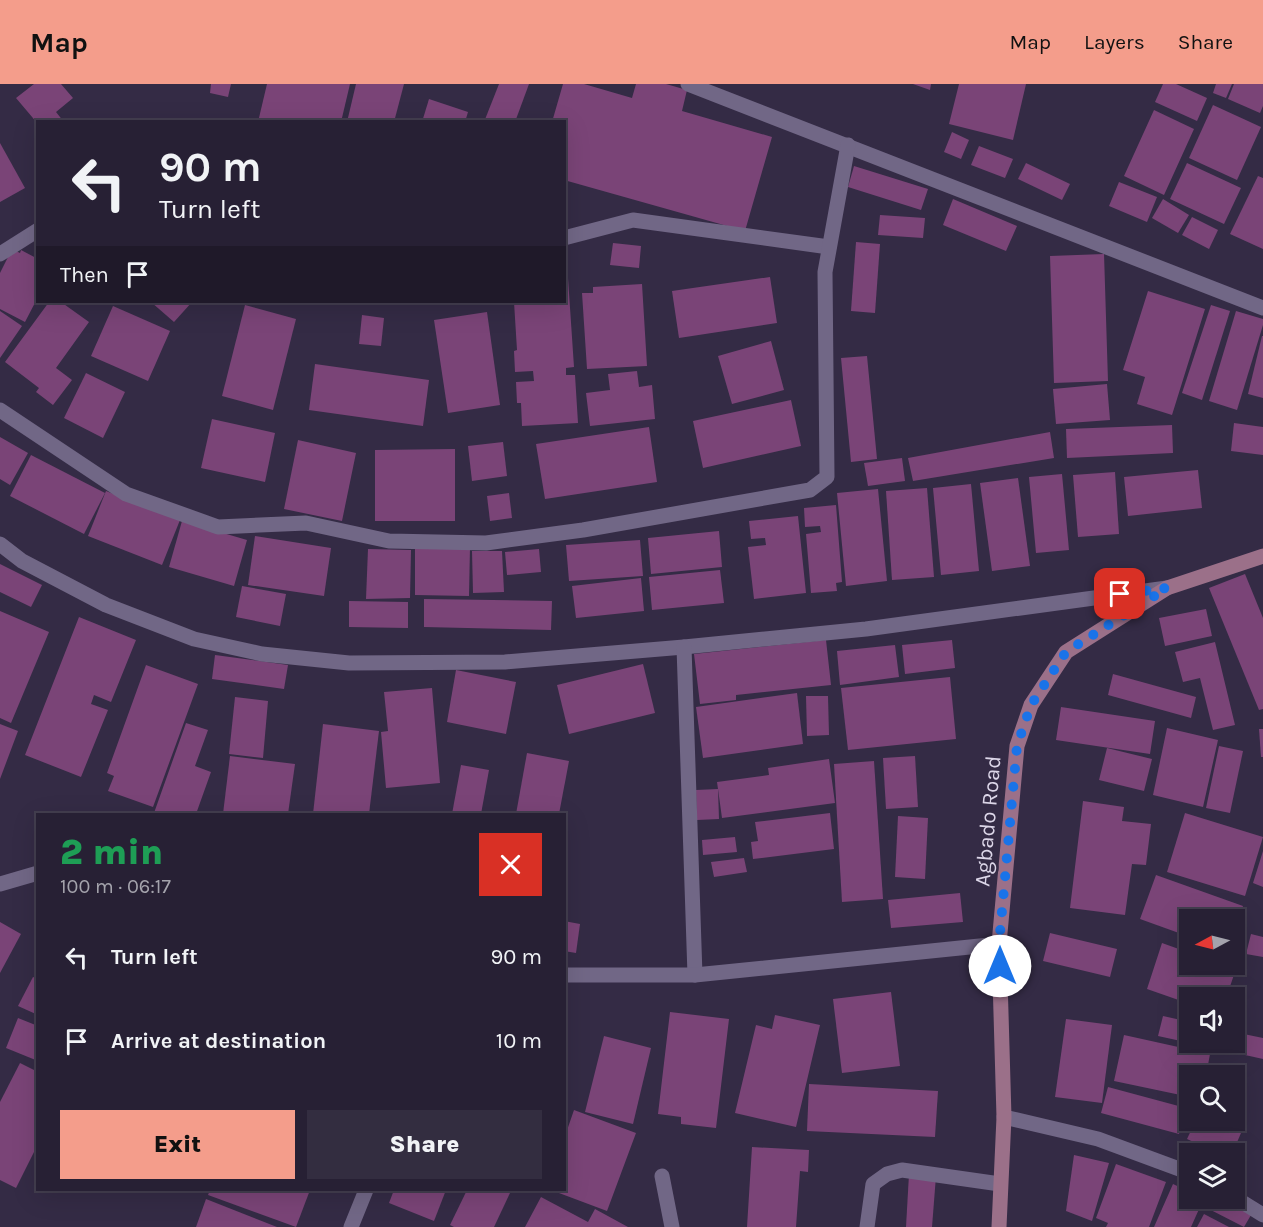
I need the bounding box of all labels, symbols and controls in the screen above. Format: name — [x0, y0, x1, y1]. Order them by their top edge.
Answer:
text: Map — [30, 26, 88, 59]
text: Map — [1009, 30, 1051, 54]
text: Layers — [1084, 30, 1145, 54]
text: Share — [1178, 30, 1233, 54]
text: 90 m — [159, 142, 262, 192]
icon: left — [60, 144, 138, 222]
text: Turn left — [159, 193, 260, 225]
icon: arrive — [121, 258, 154, 291]
text: Then — [60, 262, 109, 288]
pin — [1094, 568, 1145, 619]
icon: arrive — [1103, 577, 1136, 610]
street label: Agbado Road — [969, 755, 1007, 887]
text: 2 min — [60, 831, 163, 873]
button: close — [479, 833, 542, 896]
text: 100 m · 06:17 — [60, 875, 171, 898]
north arrow — [1179, 909, 1245, 975]
map controls — [1179, 909, 1245, 1209]
position arrow — [968, 934, 1032, 998]
icon: left — [60, 941, 93, 974]
text: Turn left — [111, 944, 198, 970]
text: 90 m — [490, 944, 542, 970]
button: sound — [1179, 987, 1245, 1053]
icon: arrive — [60, 1025, 93, 1058]
text: Arrive at destination — [111, 1028, 326, 1054]
text: 10 m — [496, 1028, 542, 1054]
button: search — [1179, 1065, 1245, 1131]
button: Exit — [60, 1110, 295, 1179]
button: Share — [307, 1110, 542, 1179]
button: layers — [1179, 1143, 1245, 1209]

